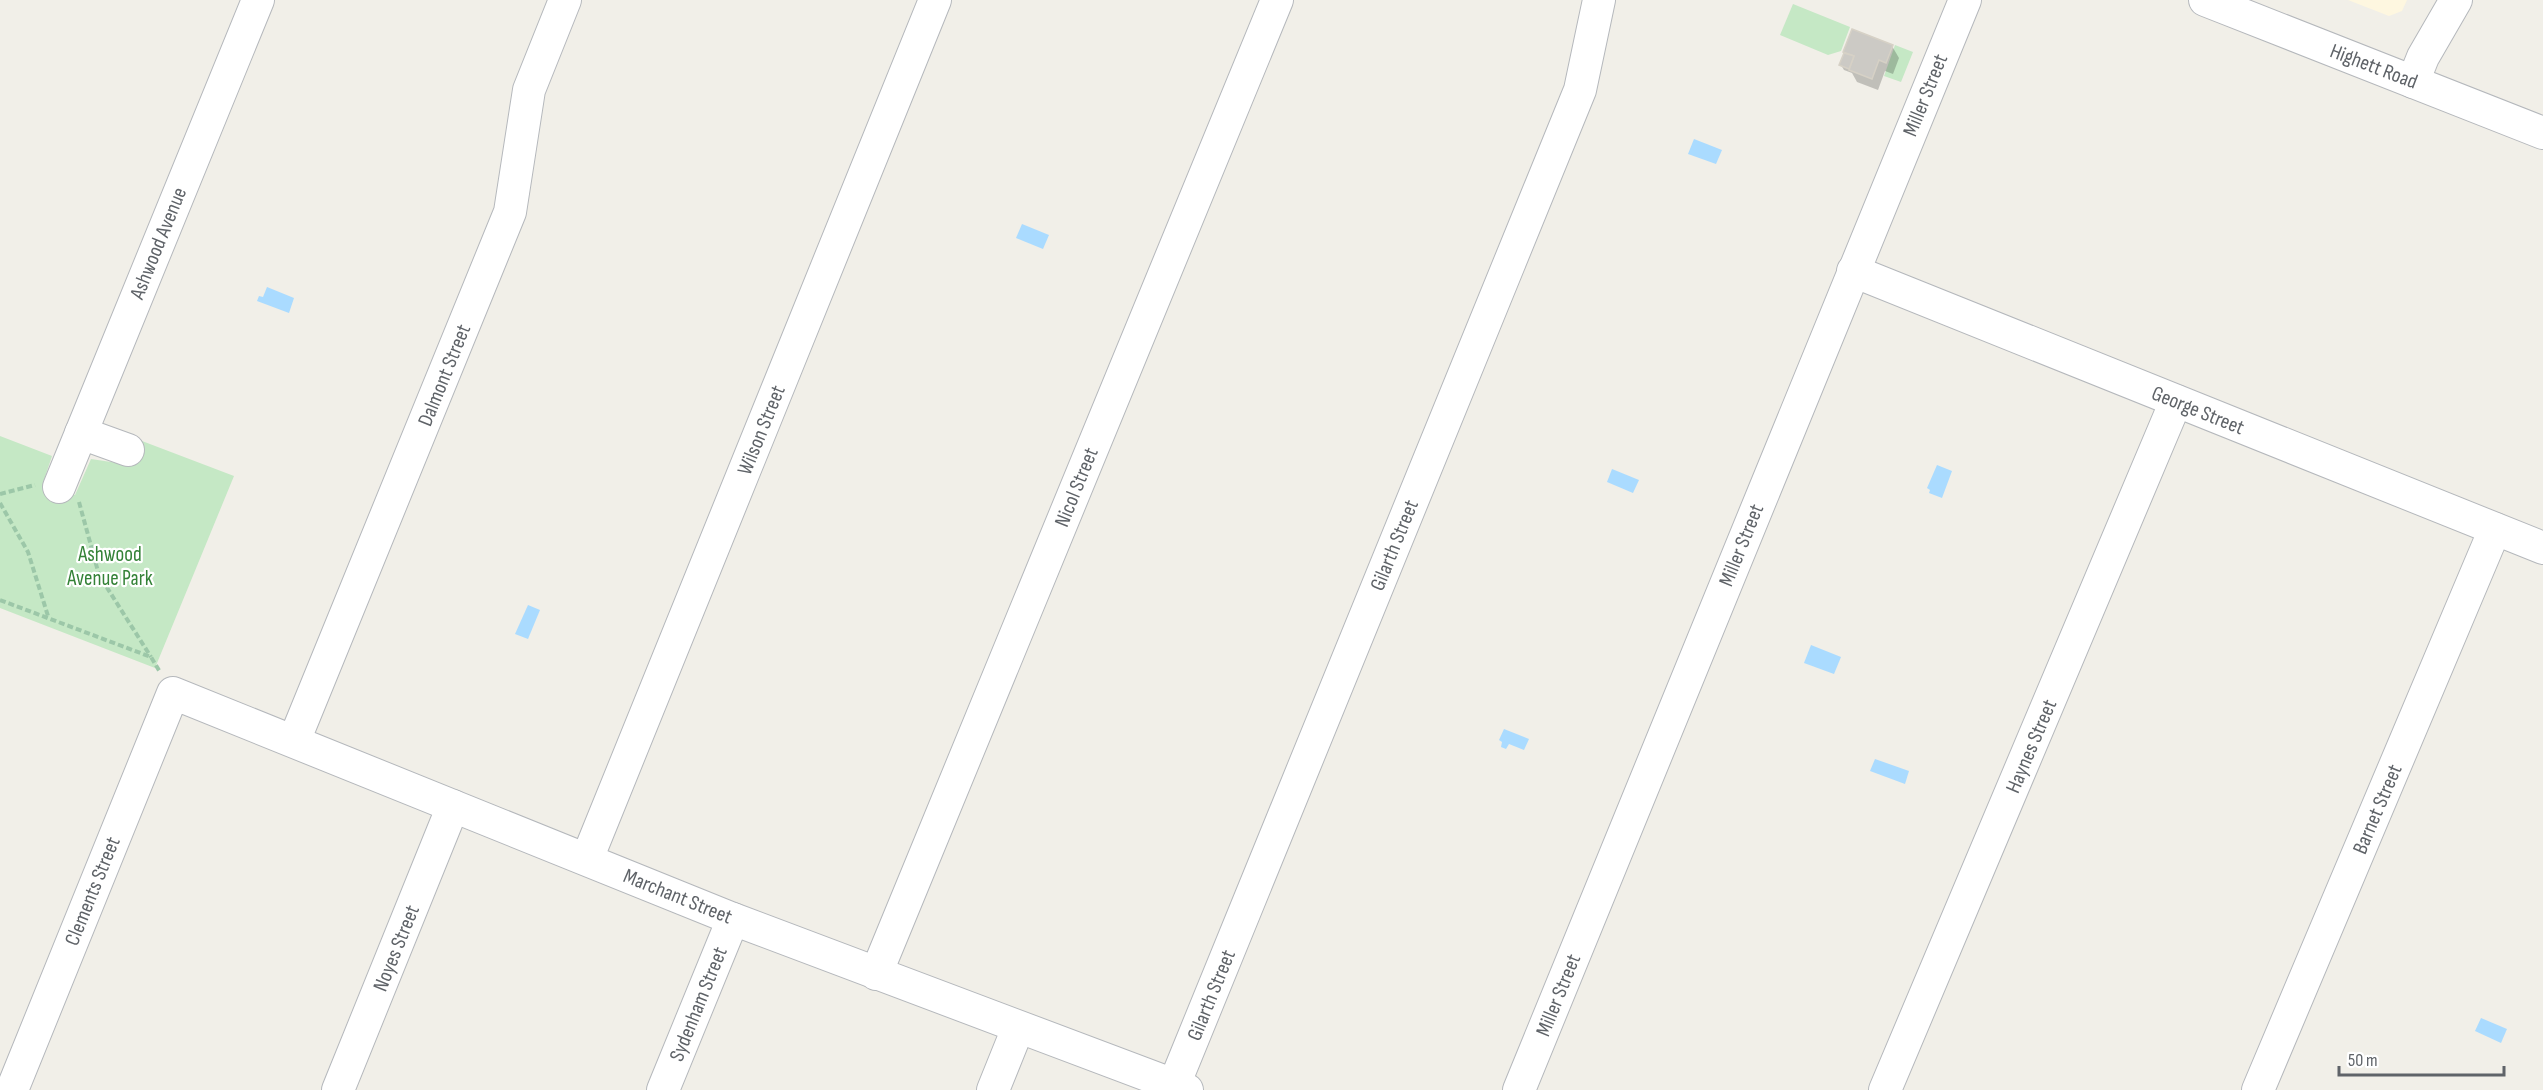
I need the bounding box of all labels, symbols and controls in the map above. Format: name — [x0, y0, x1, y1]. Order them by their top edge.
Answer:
street label: Highett Road — [2327, 38, 2421, 95]
street label: Miller Street — [1898, 50, 1953, 140]
street label: Ashwood Avenue — [124, 184, 192, 304]
street label: Dalmont Street — [413, 321, 476, 430]
street label: George Street — [2148, 381, 2248, 440]
street label: Wilson Street — [732, 382, 791, 479]
street label: Nicol Street — [1049, 444, 1104, 530]
street label: Gilarth Street — [1365, 496, 1424, 594]
street label: Miller Street — [1714, 500, 1769, 590]
park label: Ashwood Avenue Park — [66, 542, 153, 591]
street label: Haynes Street — [2001, 696, 2062, 797]
street label: Barnet Street — [2347, 761, 2408, 858]
street label: Clements Street — [59, 833, 126, 949]
street label: Marchant Street — [620, 863, 736, 930]
street label: Noyes Street — [368, 901, 425, 995]
street label: Sydenham Street — [664, 943, 733, 1065]
street label: Gilarth Street — [1182, 946, 1241, 1044]
street label: Miller Street — [1531, 950, 1586, 1040]
scale bar — [2339, 1039, 2504, 1077]
text: 50 m — [2348, 1050, 2378, 1071]

